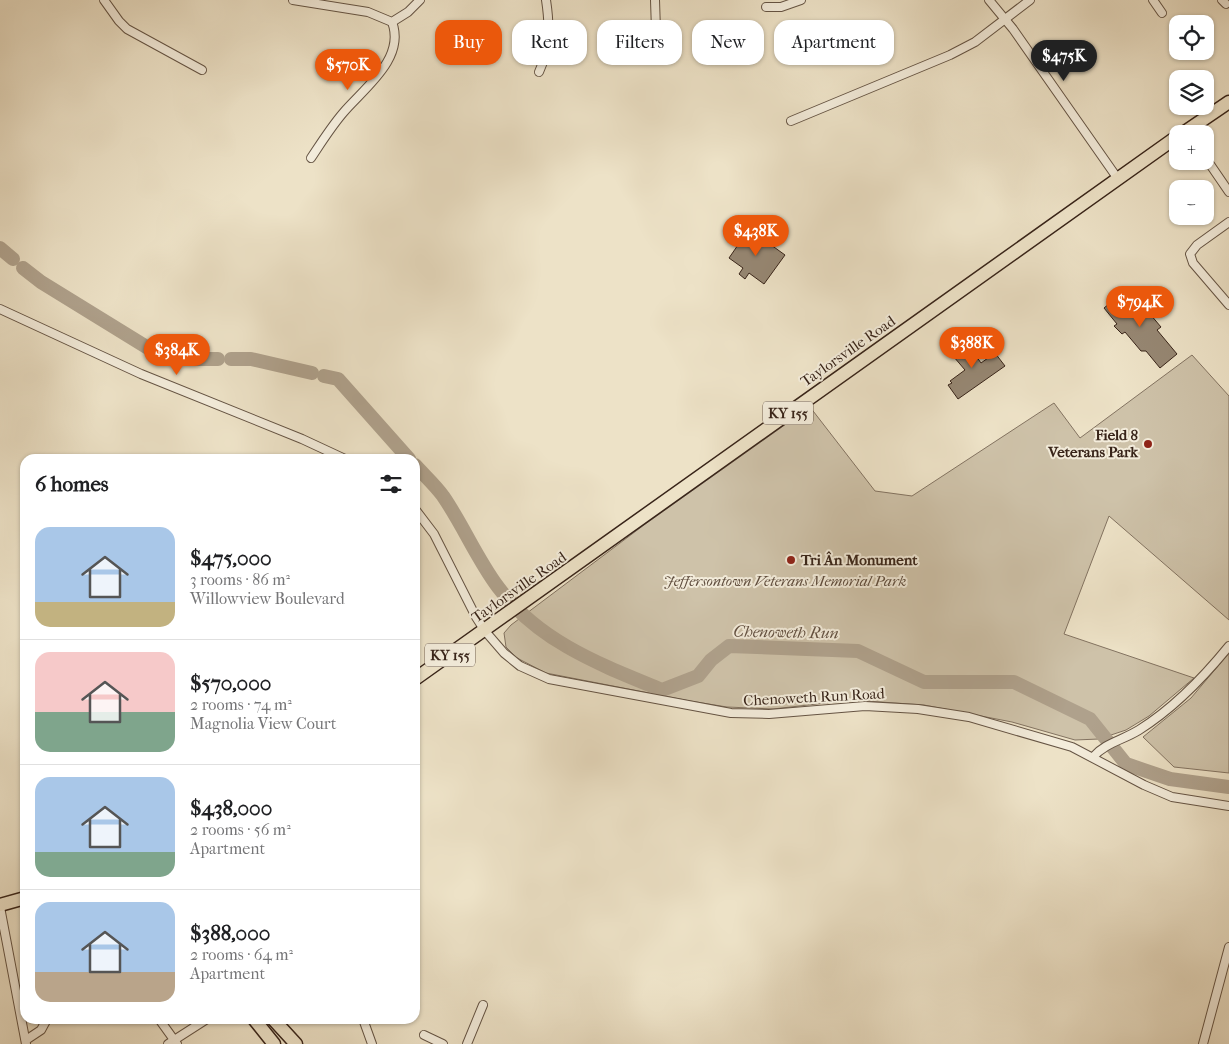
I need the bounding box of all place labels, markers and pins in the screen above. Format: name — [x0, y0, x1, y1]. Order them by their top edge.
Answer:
pin: $475K — [1029, 39, 1099, 82]
pin: $570K — [313, 48, 383, 91]
pin: $438K — [721, 214, 791, 257]
pin: $794K — [1105, 286, 1175, 328]
pin: $388K — [937, 326, 1007, 369]
pin: $384K — [142, 334, 212, 376]
place label: Field 8 Veterans Park — [1047, 426, 1139, 461]
marker: Field 8 Veterans Park — [1142, 438, 1154, 450]
place label: Tri Ân Monument — [800, 551, 918, 569]
marker: Tri Ân Monument — [785, 554, 797, 566]

